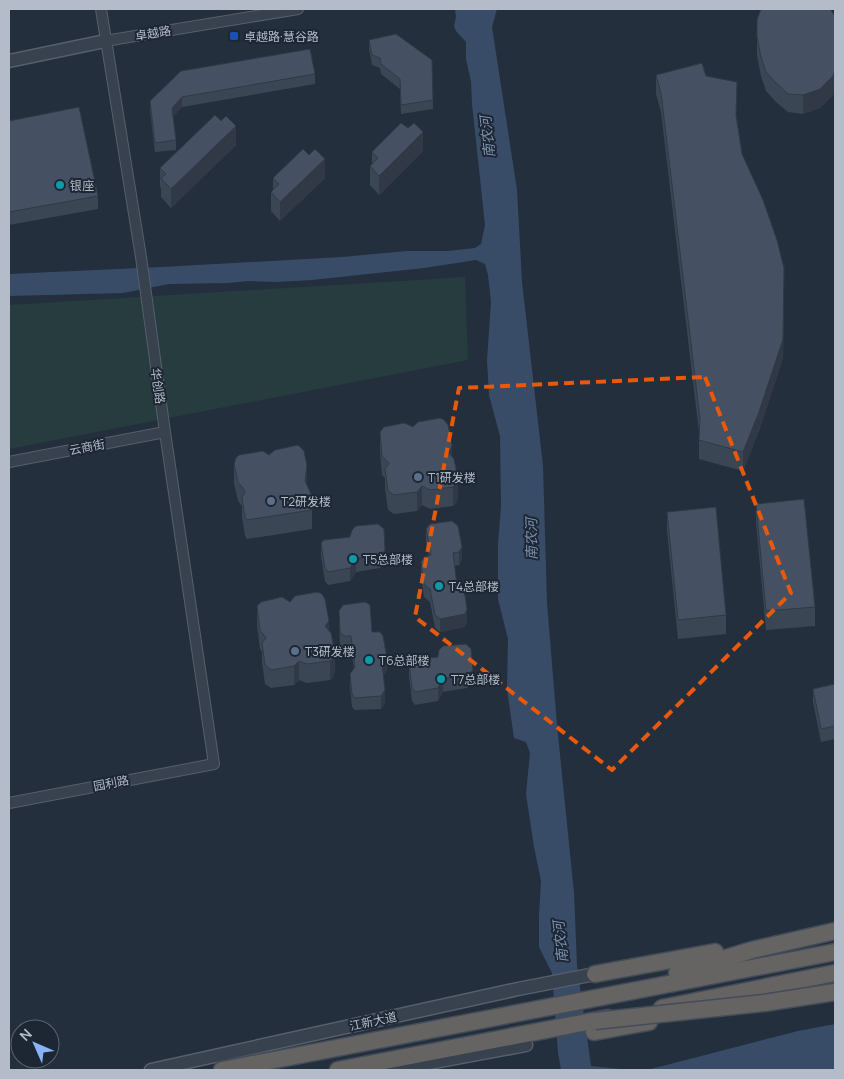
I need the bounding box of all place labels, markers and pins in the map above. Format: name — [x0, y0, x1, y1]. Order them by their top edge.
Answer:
place label: 卓越路·慧谷路 — [244, 28, 319, 45]
marker: 卓越路·慧谷路 — [228, 30, 240, 42]
place label: 银座 — [70, 177, 94, 194]
marker: 银座 — [54, 179, 66, 191]
place label: T1研发楼 — [428, 469, 476, 486]
marker: T1研发楼 — [412, 471, 424, 483]
place label: T2研发楼 — [281, 493, 331, 510]
marker: T2研发楼 — [265, 495, 277, 507]
place label: T5总部楼 — [363, 551, 413, 568]
marker: T5总部楼 — [347, 553, 359, 565]
place label: T4总部楼 — [449, 578, 499, 595]
marker: T4总部楼 — [433, 580, 445, 592]
place label: T3研发楼 — [305, 643, 355, 660]
marker: T3研发楼 — [289, 645, 301, 657]
place label: T6总部楼 — [379, 652, 430, 669]
marker: T6总部楼 — [363, 654, 375, 666]
place label: T7总部楼 — [451, 671, 500, 688]
marker: T7总部楼 — [435, 673, 447, 685]

